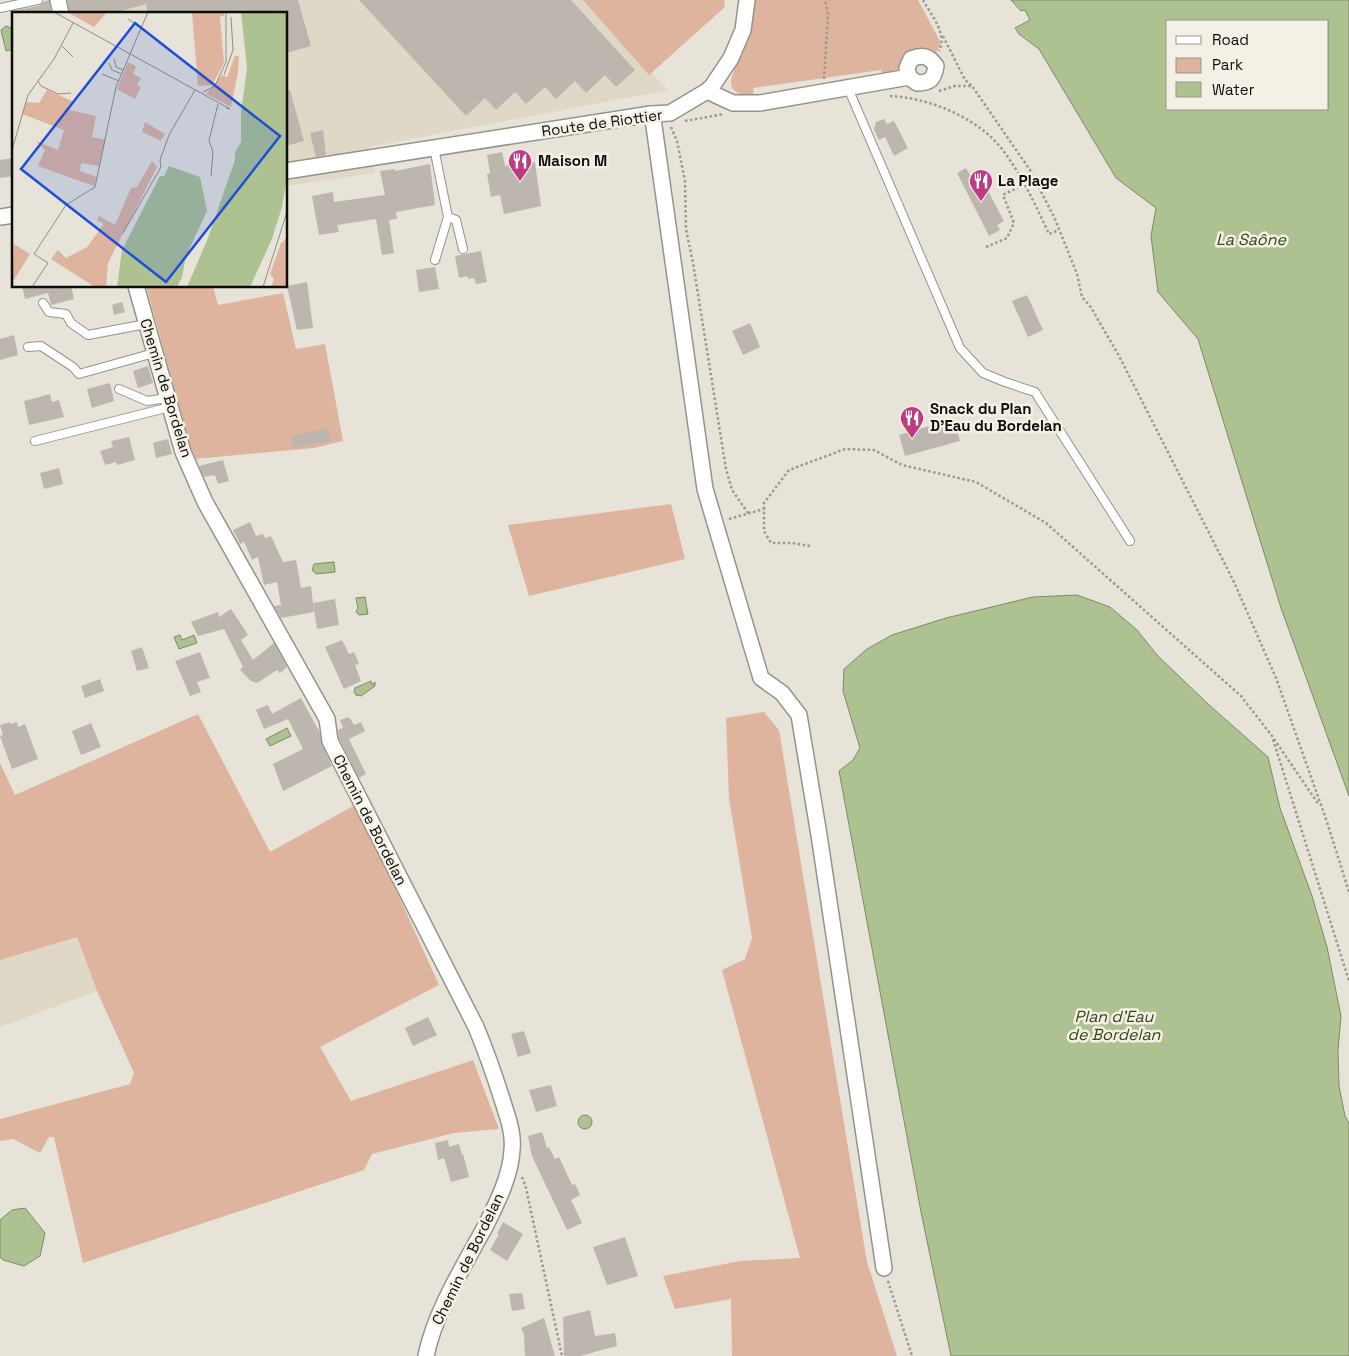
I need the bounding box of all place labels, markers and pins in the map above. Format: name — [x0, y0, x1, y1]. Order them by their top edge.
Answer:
restaurant icon: Maison M — [507, 148, 533, 182]
place label: Maison M — [538, 151, 607, 170]
restaurant icon: La Plage — [968, 168, 994, 202]
place label: La Plage — [998, 171, 1059, 190]
place label: Snack du Plan D'Eau du Bordelan — [930, 399, 1062, 435]
restaurant icon: Snack du Plan D'Eau du Bordelan — [899, 405, 925, 439]

